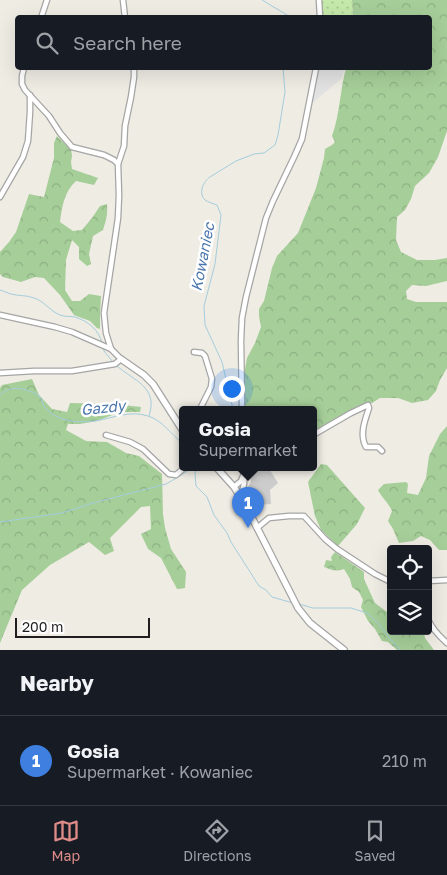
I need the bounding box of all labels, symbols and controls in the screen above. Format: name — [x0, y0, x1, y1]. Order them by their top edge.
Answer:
search box — [15, 15, 432, 70]
icon: search — [33, 29, 61, 57]
text: Search here — [73, 31, 182, 54]
water label: Kowaniec — [187, 220, 218, 293]
your location — [219, 376, 245, 402]
water label: Gazdy — [80, 395, 129, 419]
popup — [179, 406, 317, 471]
text: Gosia — [198, 417, 251, 440]
text: Supermarket — [198, 440, 298, 460]
pin: 1 — [232, 487, 264, 528]
map controls — [387, 545, 432, 635]
button: locate — [387, 545, 432, 590]
button: layers — [387, 590, 432, 635]
scale bar — [15, 615, 150, 638]
text: 200 m — [22, 618, 63, 635]
text: Nearby — [20, 670, 94, 696]
text: Gosia — [67, 739, 119, 762]
text: 1 — [32, 751, 40, 771]
text: 210 m — [382, 751, 427, 771]
text: Supermarket · Kowaniec — [67, 762, 253, 782]
tab: Map — [52, 817, 80, 864]
tab: Directions — [183, 817, 252, 864]
tab: Saved — [355, 817, 395, 864]

